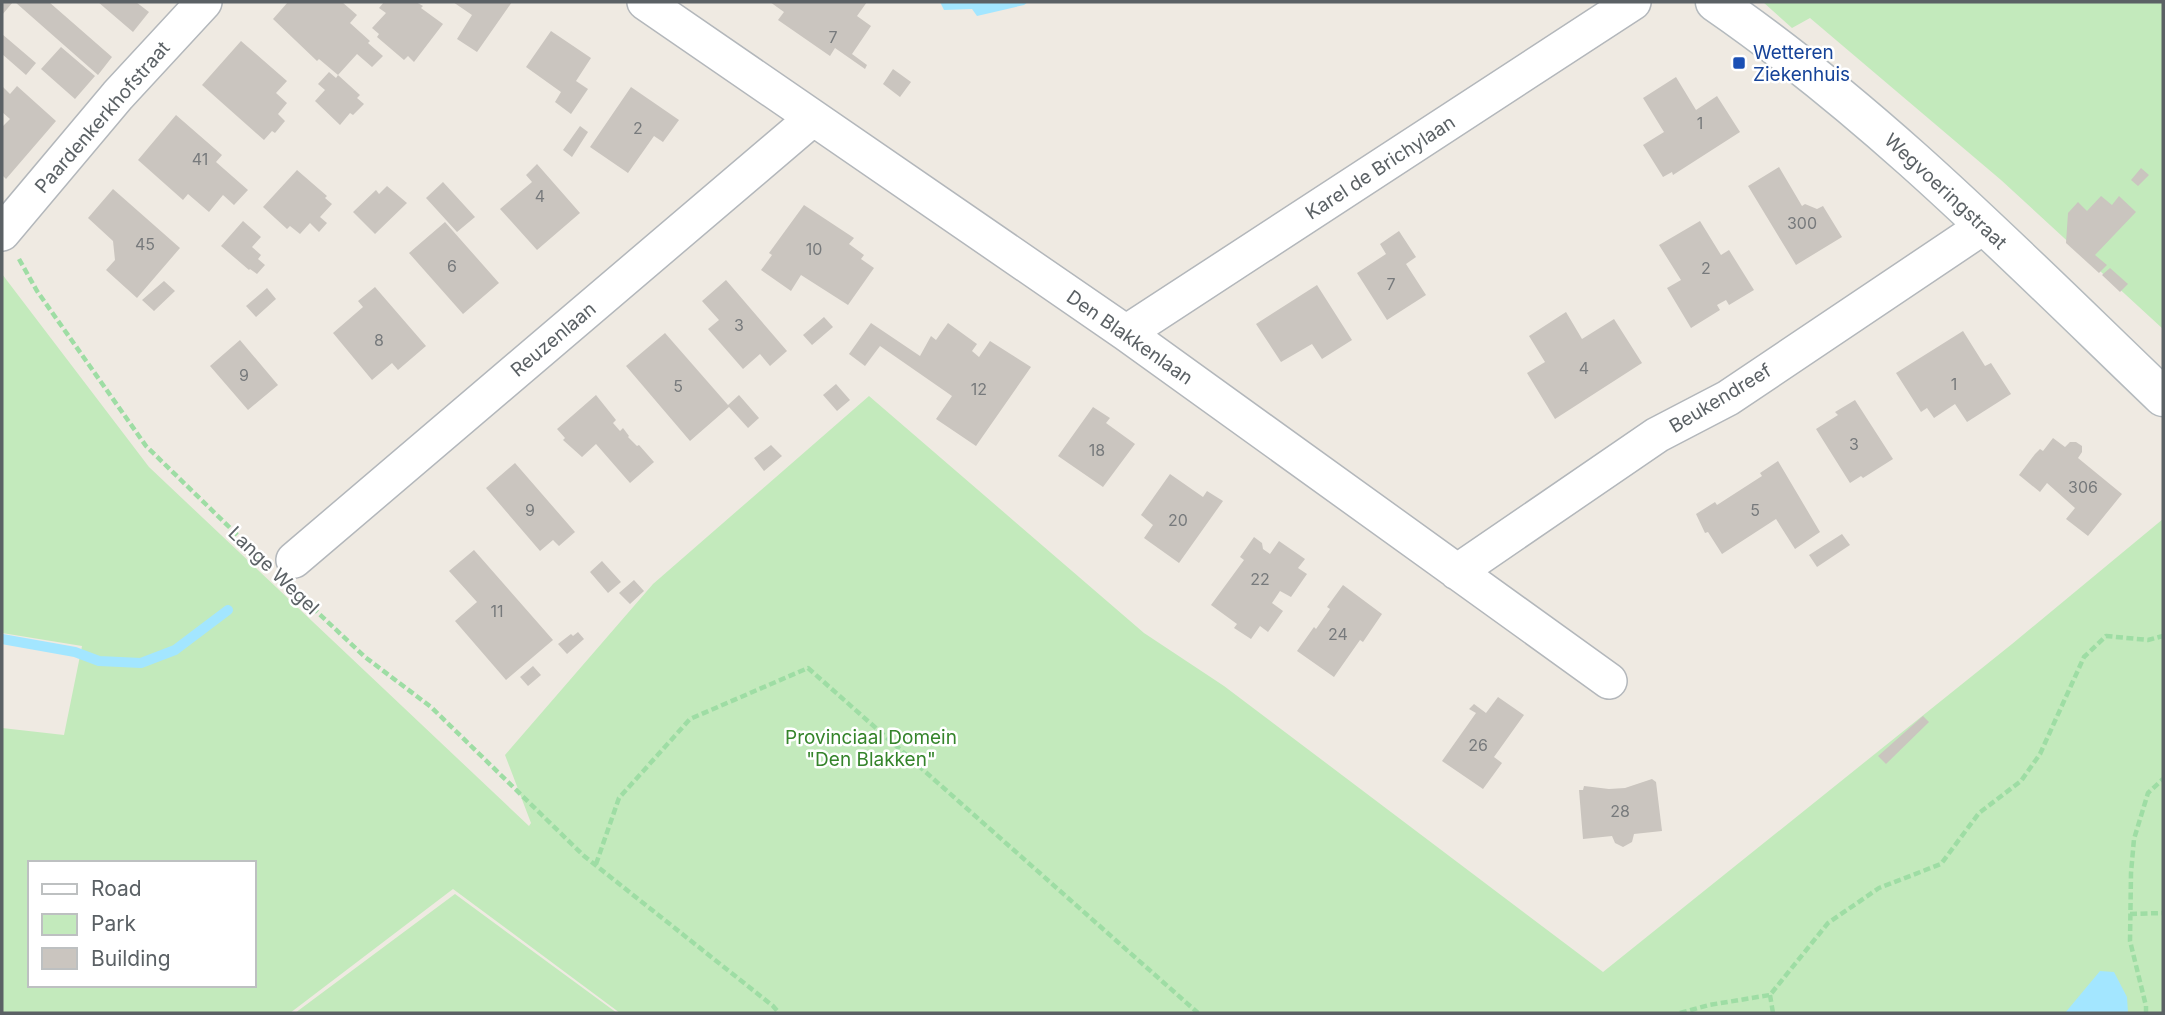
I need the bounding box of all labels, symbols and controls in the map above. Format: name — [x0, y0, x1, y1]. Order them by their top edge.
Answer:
house number: 7 — [828, 27, 838, 47]
street label: Paardenkerkhofstraat — [30, 37, 174, 198]
place label: Wetteren Ziekenhuis — [1753, 41, 1850, 86]
marker: Wetteren Ziekenhuis — [1731, 55, 1747, 71]
street label: Karel de Brichylaan — [1301, 111, 1459, 224]
house number: 1 — [1697, 113, 1703, 133]
house number: 2 — [633, 118, 643, 138]
street label: Wegvoeringstraat — [1880, 129, 2012, 254]
house number: 41 — [192, 149, 208, 169]
house number: 4 — [535, 186, 545, 206]
house number: 300 — [1787, 213, 1817, 233]
house number: 45 — [135, 234, 155, 254]
house number: 10 — [806, 239, 822, 259]
house number: 6 — [447, 256, 457, 276]
house number: 2 — [1701, 258, 1711, 278]
house number: 7 — [1386, 274, 1396, 294]
street label: Den Blakkenlaan — [1062, 285, 1197, 390]
street label: Reuzenlaan — [506, 297, 601, 382]
house number: 3 — [734, 315, 744, 335]
house number: 8 — [374, 330, 384, 350]
house number: 4 — [1579, 358, 1589, 378]
street label: Beukendreef — [1665, 359, 1775, 438]
house number: 9 — [239, 365, 249, 385]
house number: 1 — [1951, 374, 1957, 394]
house number: 5 — [673, 376, 683, 396]
house number: 12 — [971, 379, 987, 399]
house number: 3 — [1849, 434, 1859, 454]
house number: 18 — [1089, 440, 1105, 460]
house number: 306 — [2068, 477, 2098, 497]
house number: 9 — [525, 500, 535, 520]
house number: 5 — [1750, 500, 1760, 520]
house number: 20 — [1168, 510, 1188, 530]
street label: Lange Wegel — [224, 521, 324, 619]
house number: 22 — [1250, 569, 1270, 589]
house number: 11 — [490, 601, 504, 621]
house number: 24 — [1328, 624, 1348, 644]
park label: Provinciaal Domein "Den Blakken" — [785, 726, 957, 771]
house number: 26 — [1468, 735, 1488, 755]
house number: 28 — [1610, 801, 1630, 821]
legend — [28, 861, 256, 987]
text: Road — [91, 876, 142, 901]
text: Park — [91, 911, 136, 936]
text: Building — [91, 946, 171, 971]

